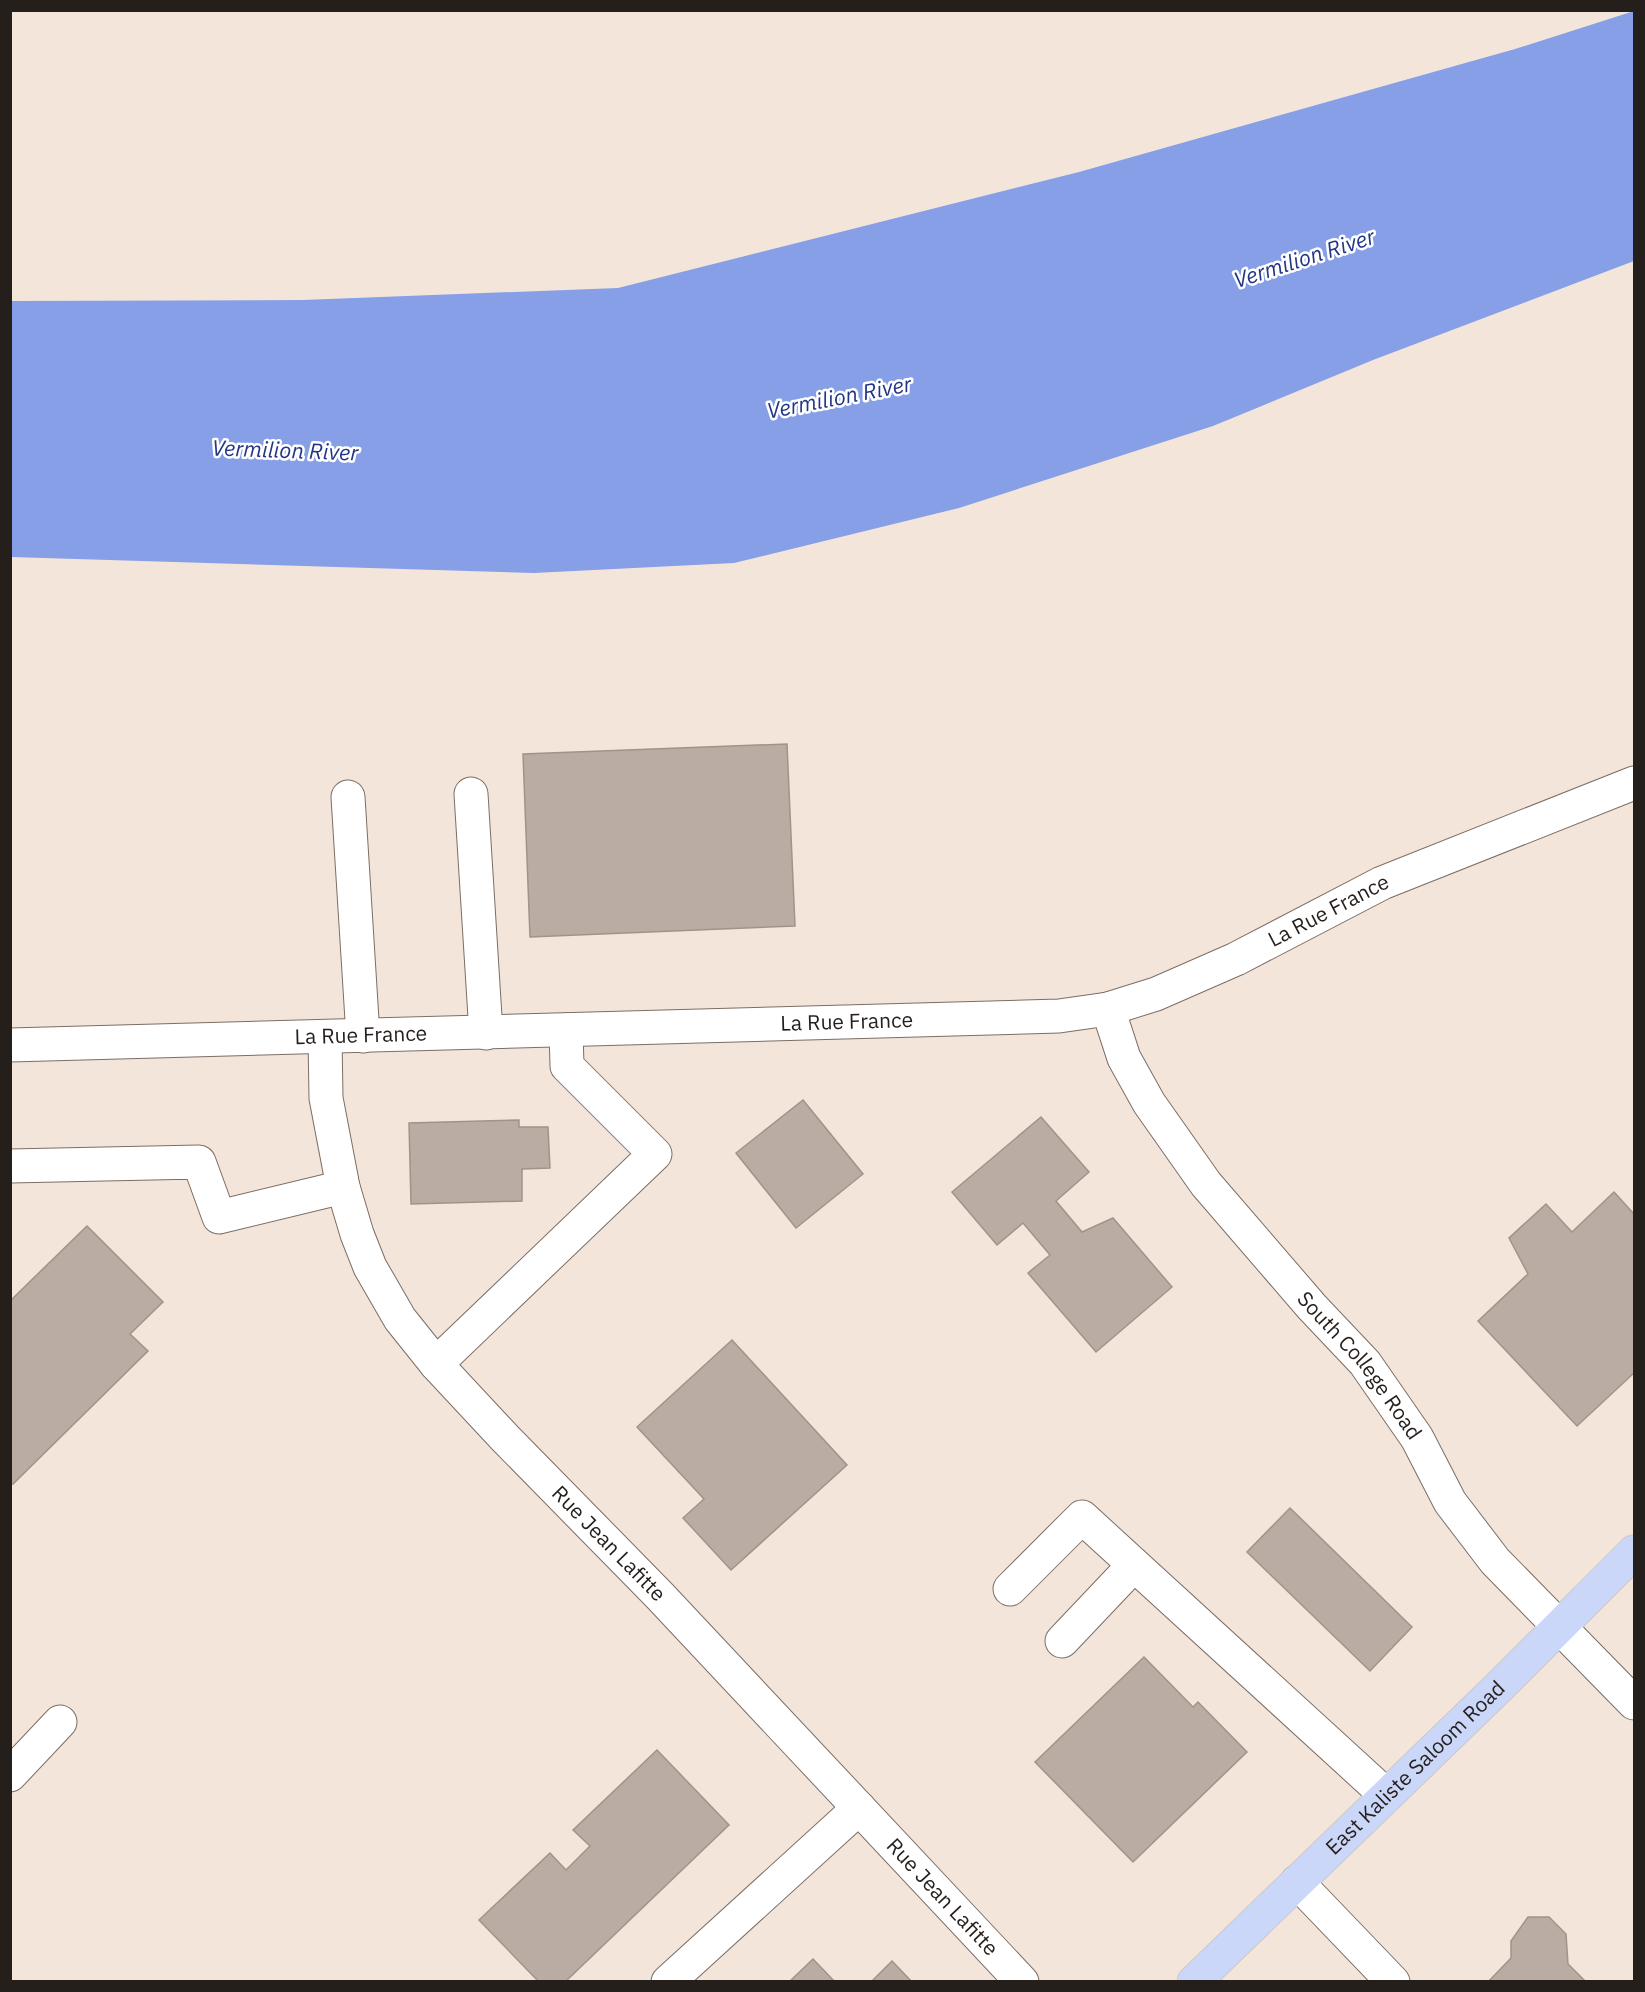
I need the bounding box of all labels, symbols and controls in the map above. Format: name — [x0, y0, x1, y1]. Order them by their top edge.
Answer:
water label: Vermilion River — [1230, 221, 1379, 294]
water label: Vermilion River — [764, 368, 915, 425]
water label: Vermilion River — [211, 432, 360, 467]
street label: La Rue France — [1263, 867, 1393, 953]
street label: La Rue France — [780, 1005, 913, 1037]
street label: La Rue France — [294, 1018, 428, 1050]
street label: South College Road — [1292, 1285, 1429, 1445]
street label: Rue Jean Lafitte — [546, 1479, 673, 1607]
street label: East Kaliste Saloom Road — [1319, 1674, 1510, 1860]
street label: Rue Jean Lafitte — [881, 1831, 1005, 1961]

